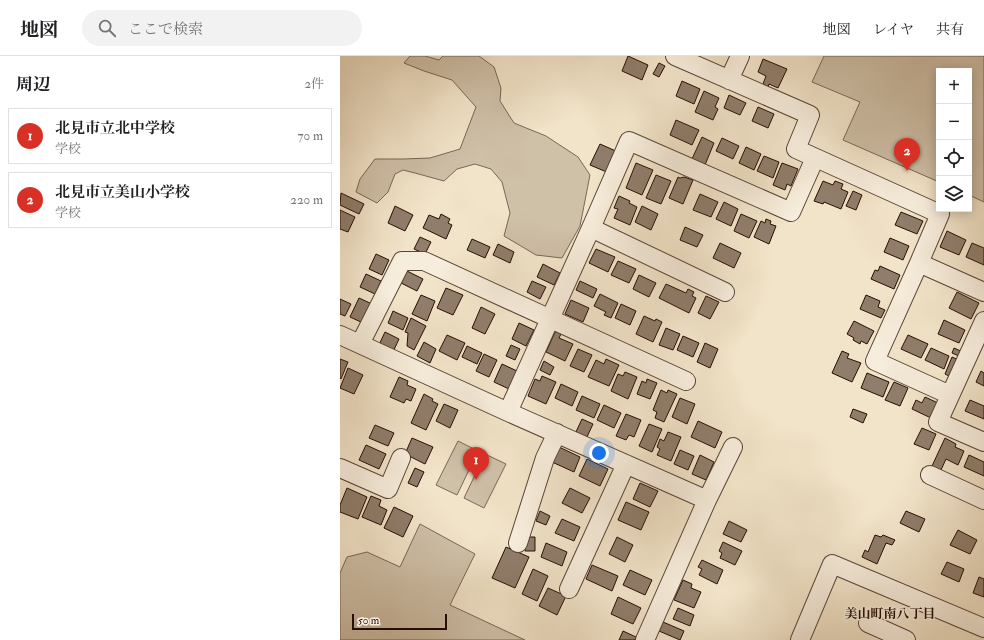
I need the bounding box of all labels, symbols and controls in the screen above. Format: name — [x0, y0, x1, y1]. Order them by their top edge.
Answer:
search box — [82, 10, 362, 46]
icon: search — [96, 17, 118, 39]
text: 地図 — [20, 18, 58, 42]
text: ここで検索 — [128, 20, 203, 39]
text: 地図 — [823, 21, 851, 38]
text: レイヤ — [873, 21, 914, 38]
text: 共有 — [936, 21, 964, 38]
map controls — [936, 68, 972, 212]
button: + — [936, 68, 972, 104]
text: 周辺 — [16, 74, 50, 95]
text: 2件 — [304, 76, 324, 92]
button: − — [936, 104, 972, 140]
text: 北見市立北中学校 — [55, 119, 175, 138]
text: 1 — [28, 128, 32, 144]
text: 70 m — [298, 128, 323, 144]
pin: 2 — [894, 138, 920, 171]
button: locate — [936, 140, 972, 176]
text: 学校 — [55, 141, 81, 157]
button: layers — [936, 176, 972, 212]
text: 北見市立美山小学校 — [55, 183, 190, 202]
text: 2 — [27, 192, 33, 208]
text: 220 m — [290, 192, 323, 208]
text: 学校 — [55, 205, 81, 221]
your location — [589, 443, 609, 463]
pin: 1 — [463, 447, 489, 480]
district label: 美山町南八丁目 — [844, 606, 936, 622]
scale bar — [352, 612, 447, 631]
text: 50 m — [358, 614, 379, 627]

